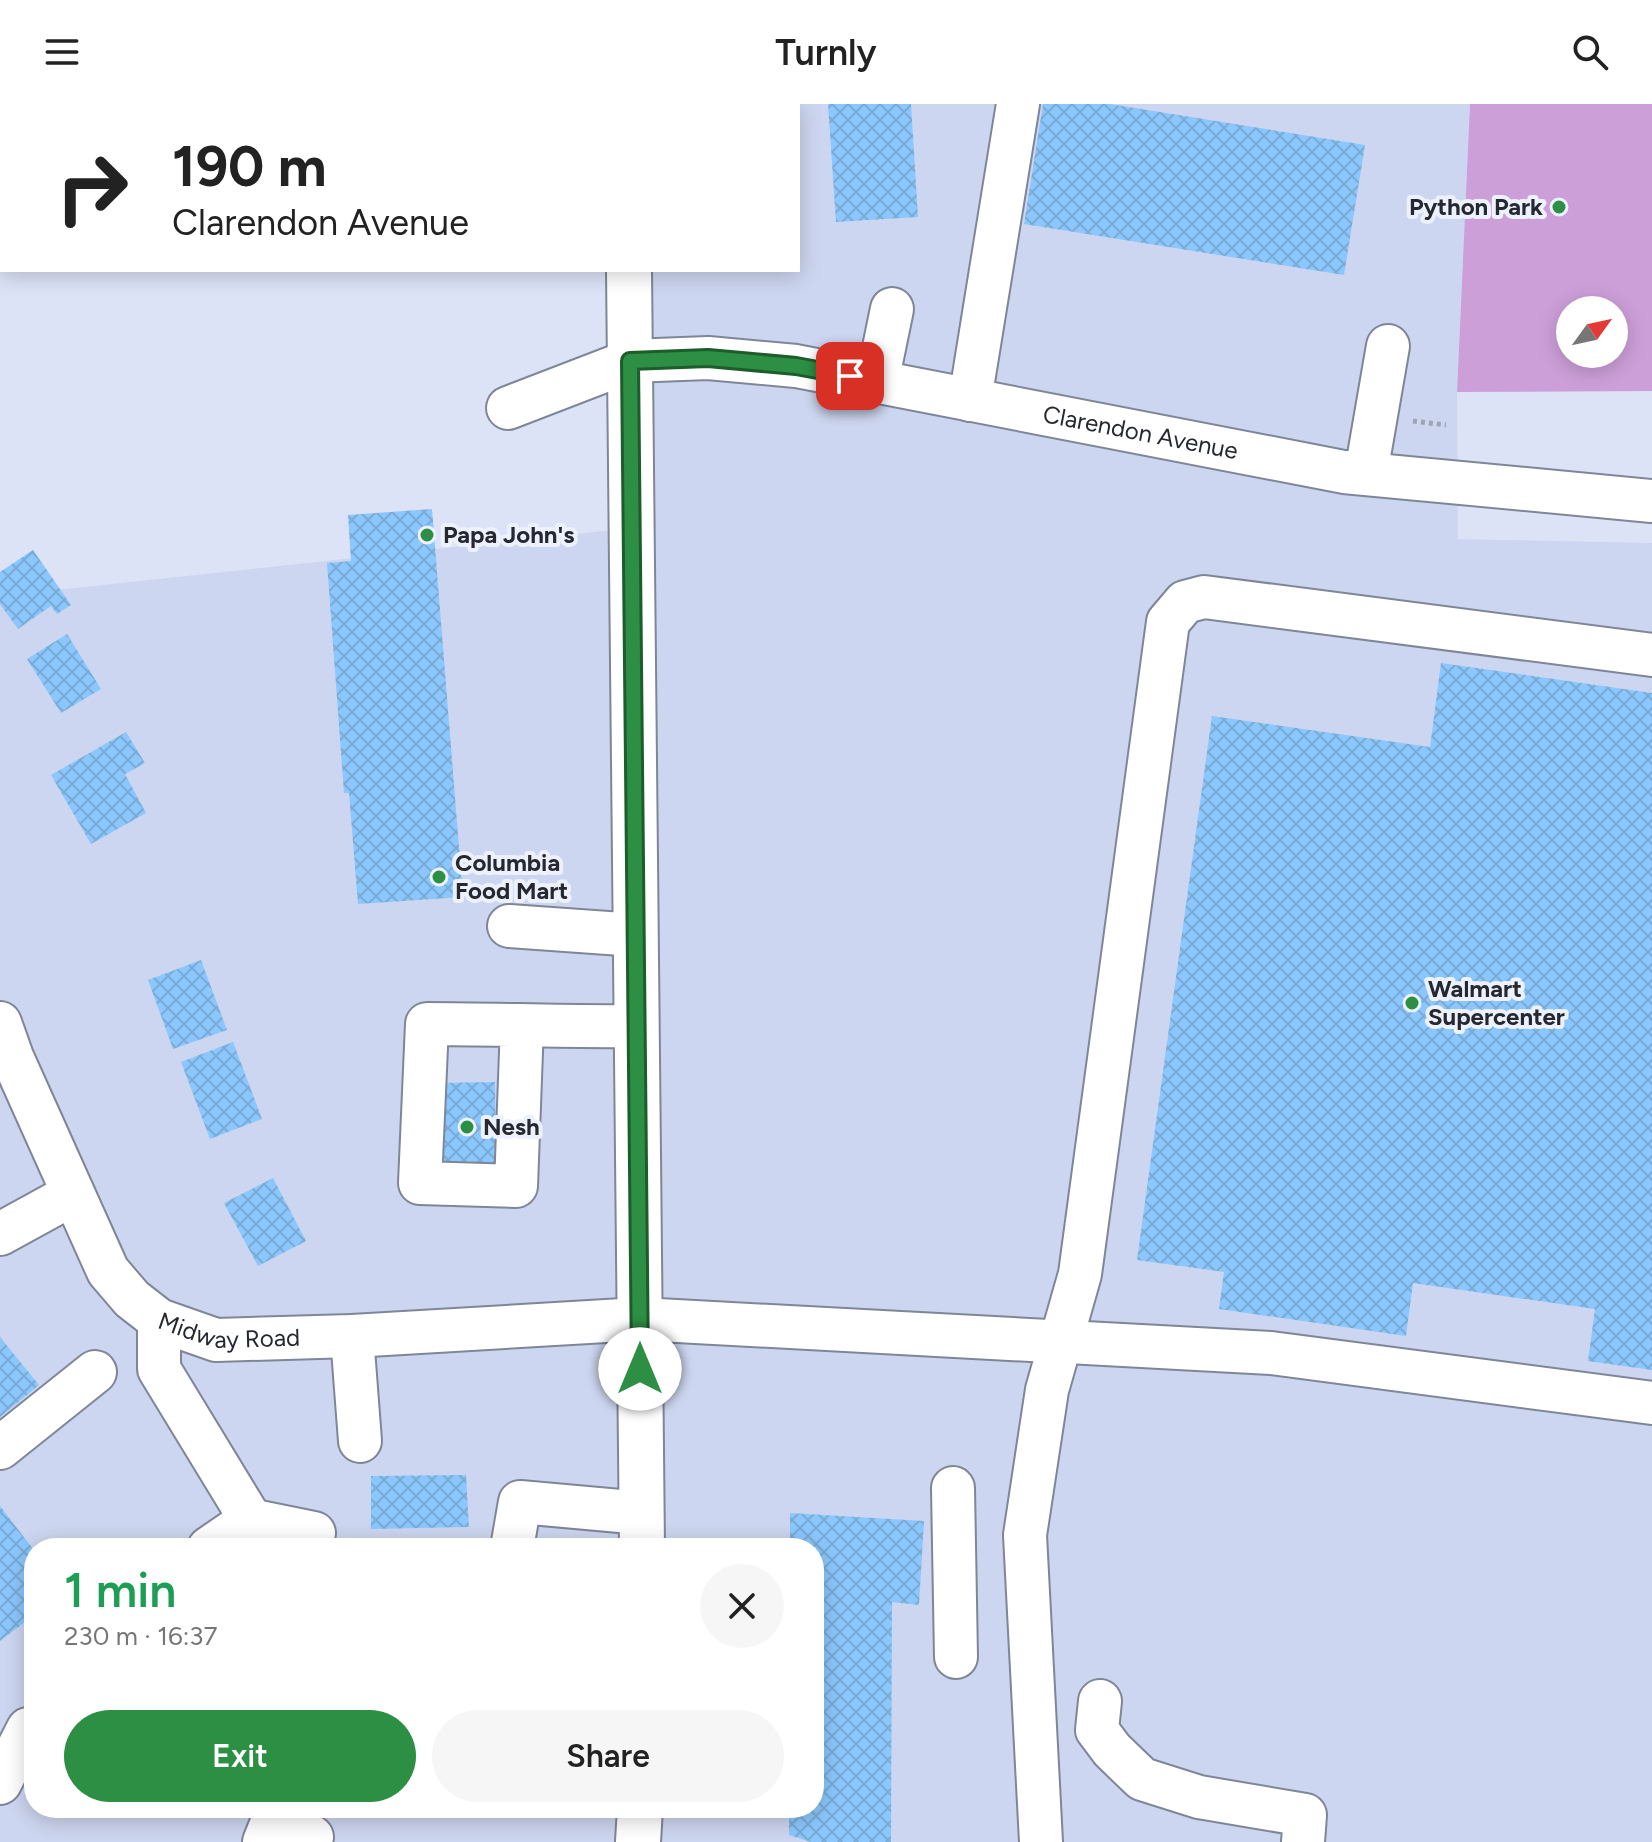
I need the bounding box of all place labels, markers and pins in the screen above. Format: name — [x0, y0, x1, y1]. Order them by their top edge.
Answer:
place label: Python Park — [1409, 192, 1543, 221]
marker: Python Park — [1550, 198, 1568, 216]
pin — [816, 342, 884, 410]
place label: Papa John's — [443, 520, 575, 549]
marker: Papa John's — [418, 526, 436, 544]
place label: Columbia Food Mart — [455, 848, 568, 905]
marker: Columbia Food Mart — [430, 868, 448, 886]
place label: Walmart Supercenter — [1428, 974, 1565, 1031]
marker: Walmart Supercenter — [1403, 994, 1421, 1012]
place label: Nesh — [483, 1112, 540, 1141]
marker: Nesh — [458, 1118, 476, 1136]

